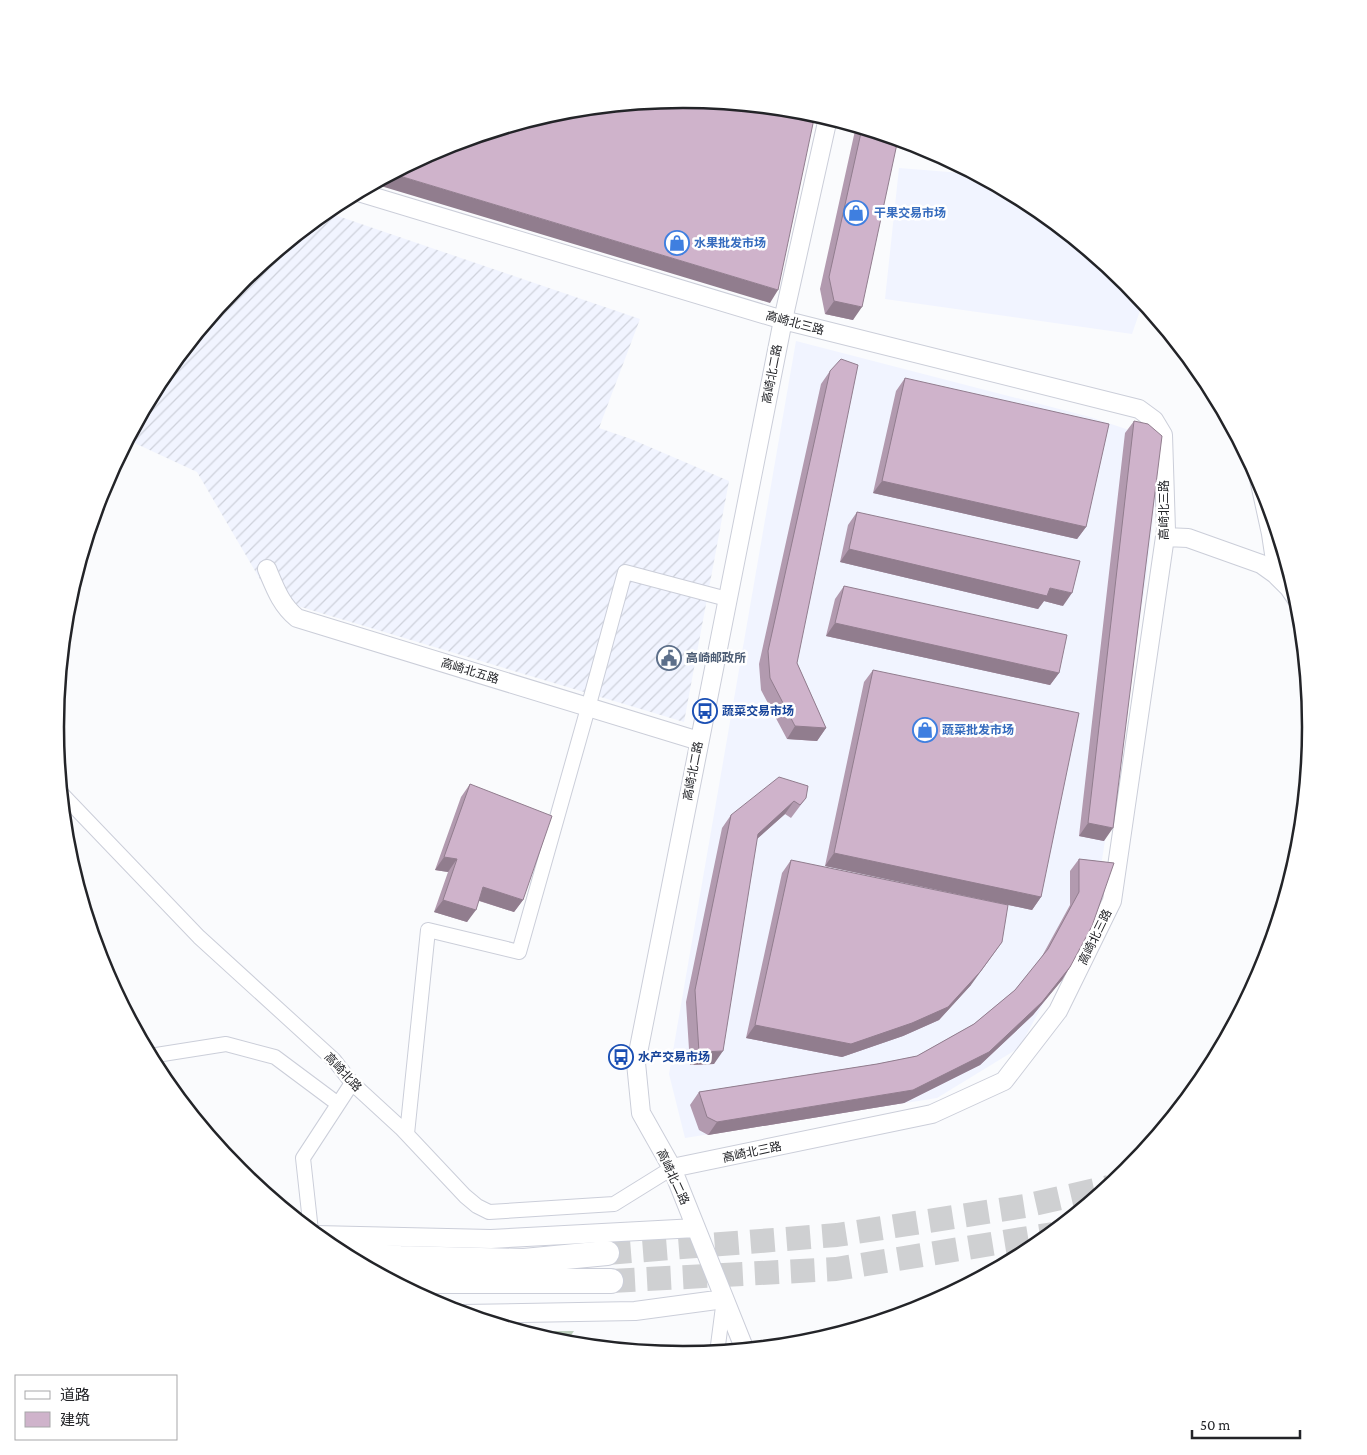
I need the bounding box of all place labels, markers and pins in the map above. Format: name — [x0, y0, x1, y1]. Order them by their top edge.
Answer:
shop icon: 干果交易市场 — [843, 200, 869, 226]
place label: 干果交易市场 — [874, 206, 946, 220]
shop icon: 水果批发市场 — [664, 230, 690, 256]
place label: 水果批发市场 — [694, 236, 766, 250]
public building icon: 高崎邮政所 — [656, 645, 682, 671]
place label: 高崎邮政所 — [686, 651, 746, 665]
bus stop icon: 蔬菜交易市场 — [692, 698, 718, 724]
place label: 蔬菜交易市场 — [722, 704, 794, 718]
shop icon: 蔬菜批发市场 — [912, 717, 938, 743]
place label: 蔬菜批发市场 — [942, 723, 1014, 737]
bus stop icon: 水产交易市场 — [608, 1044, 634, 1070]
place label: 水产交易市场 — [638, 1050, 710, 1064]

